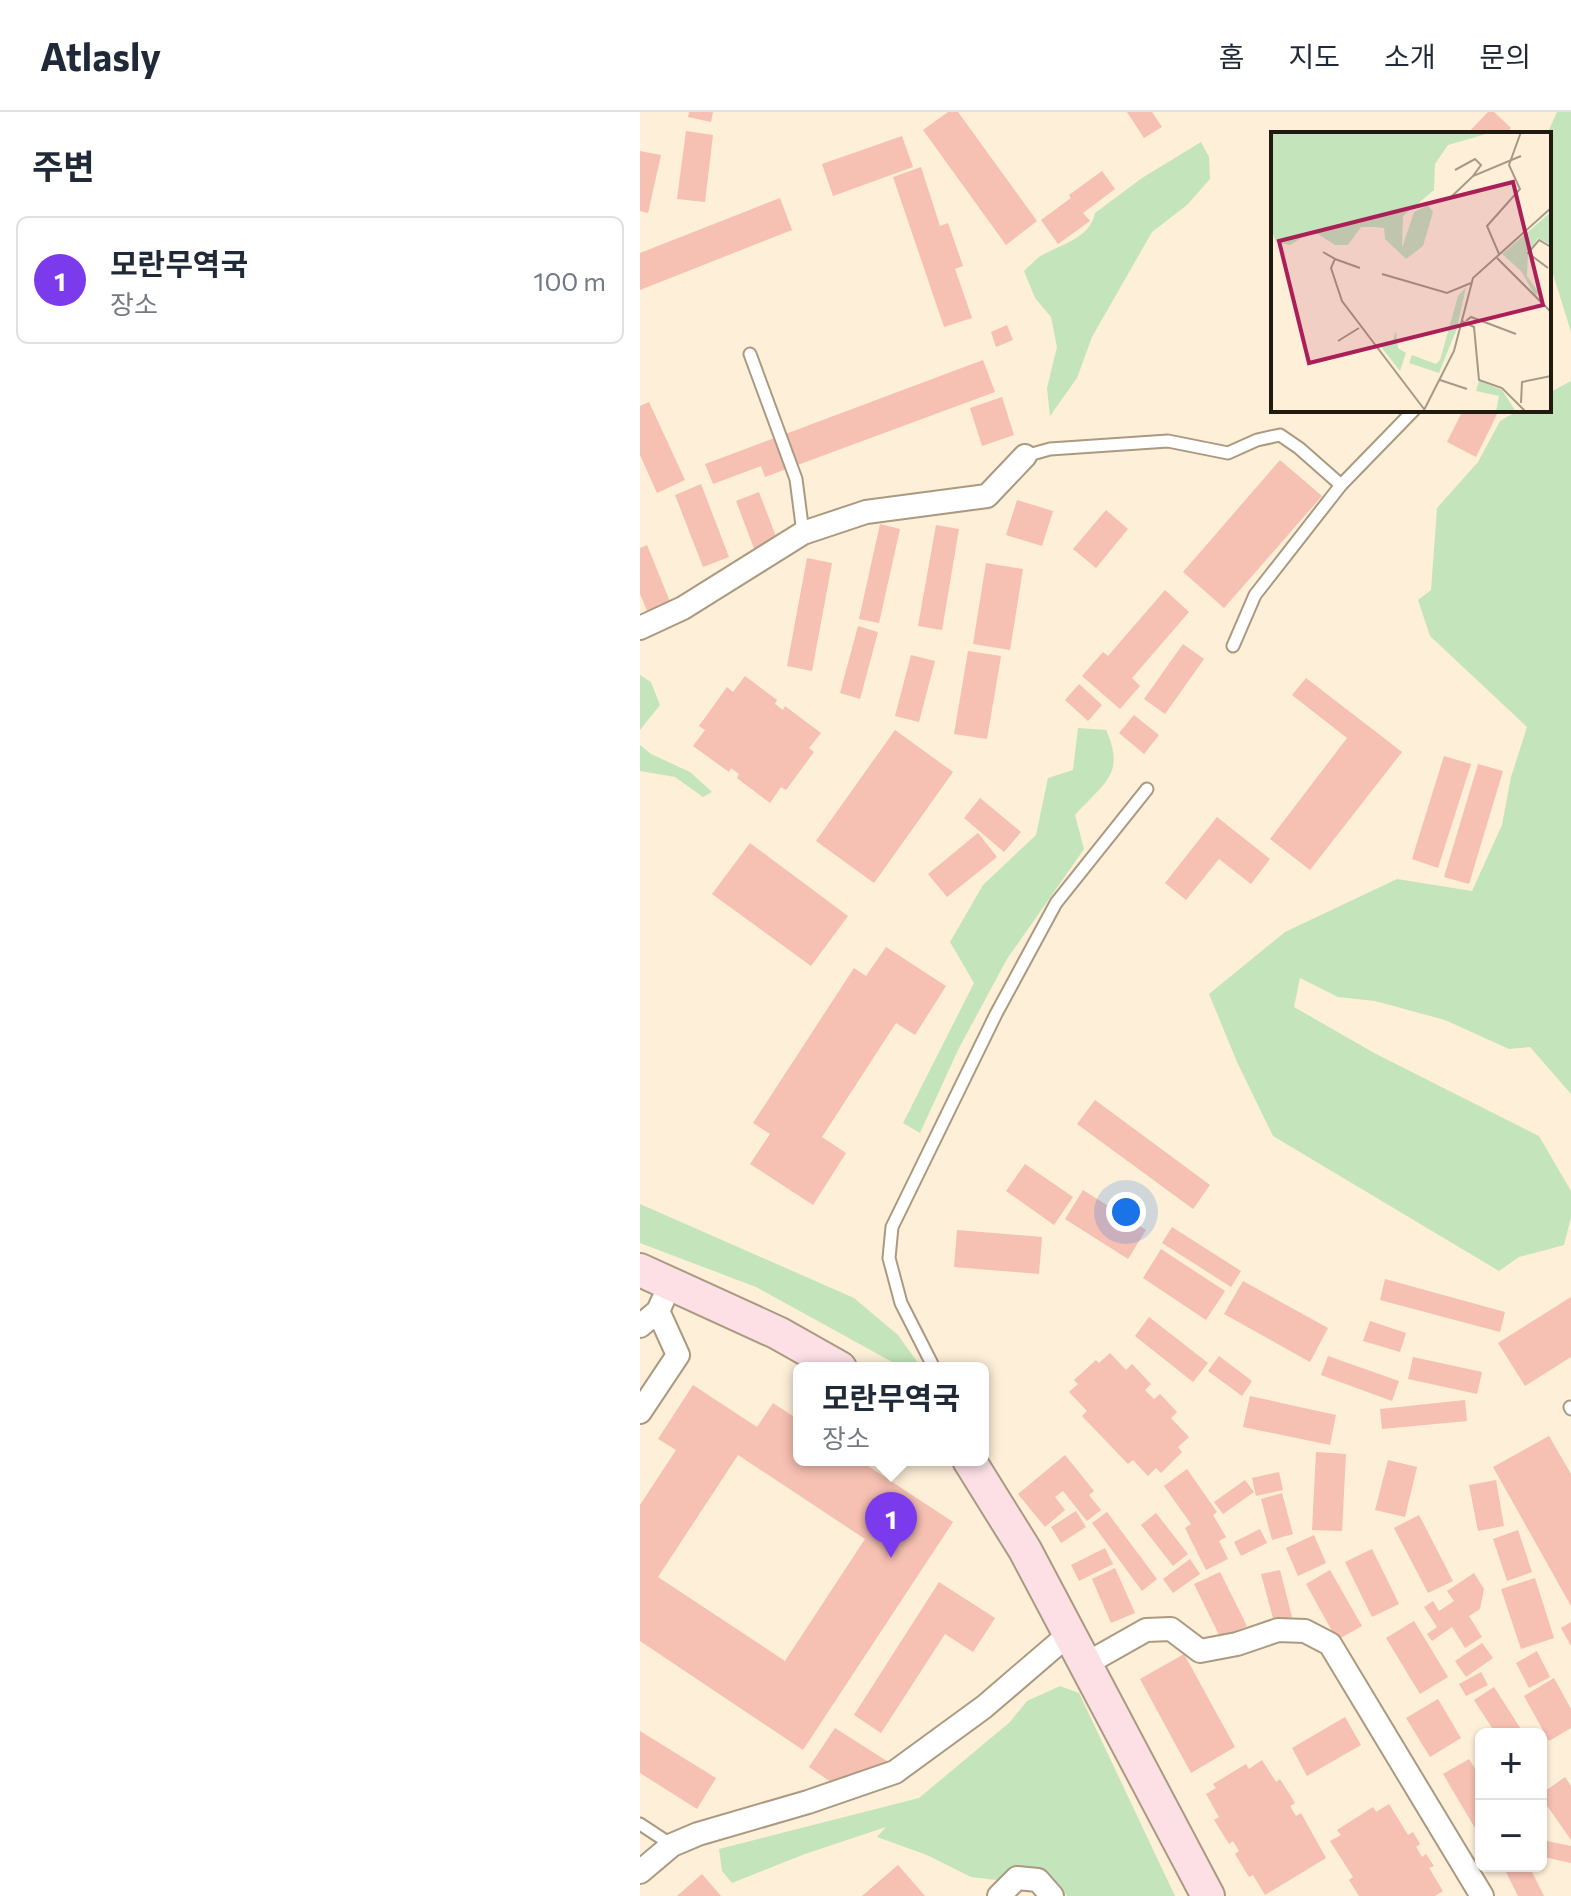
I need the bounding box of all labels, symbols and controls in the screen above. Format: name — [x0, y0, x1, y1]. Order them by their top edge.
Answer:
text: Atlasly — [40, 32, 161, 79]
text: 홈 — [1219, 39, 1244, 73]
text: 지도 — [1288, 39, 1340, 73]
text: 소개 — [1384, 39, 1435, 73]
text: 문의 — [1479, 39, 1531, 73]
inset map — [1271, 132, 1551, 412]
text: 주변 — [32, 144, 95, 186]
text: 모란무역국 — [110, 244, 248, 281]
text: 1 — [54, 265, 66, 296]
text: 100 m — [533, 265, 606, 296]
text: 장소 — [110, 288, 158, 319]
your location — [1106, 1192, 1146, 1232]
popup — [793, 1362, 989, 1466]
text: 모란무역국 — [822, 1378, 960, 1415]
text: 장소 — [822, 1422, 870, 1453]
pin: 1 — [865, 1492, 917, 1558]
map controls — [1475, 1728, 1547, 1872]
button: + — [1475, 1728, 1547, 1800]
button: − — [1475, 1800, 1547, 1872]

